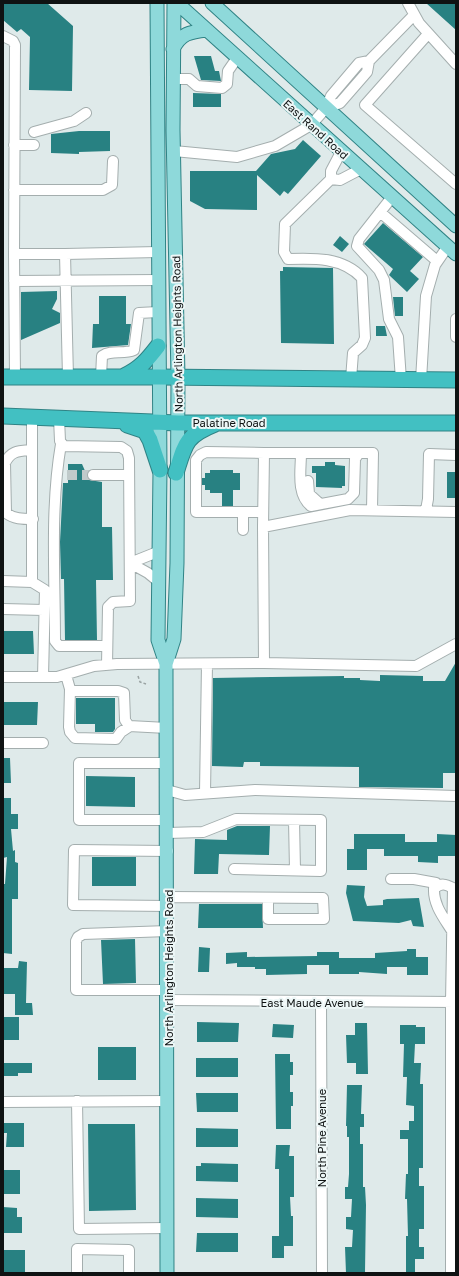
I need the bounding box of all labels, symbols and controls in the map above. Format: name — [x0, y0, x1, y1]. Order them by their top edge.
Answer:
street label: East Rand Road — [281, 97, 351, 161]
street label: North Arlington Heights Road — [169, 256, 185, 412]
street label: Palatine Road — [192, 416, 266, 429]
street label: North Arlington Heights Road — [162, 890, 175, 1046]
street label: East Maude Avenue — [261, 996, 363, 1009]
street label: North Pine Avenue — [315, 1089, 328, 1187]

